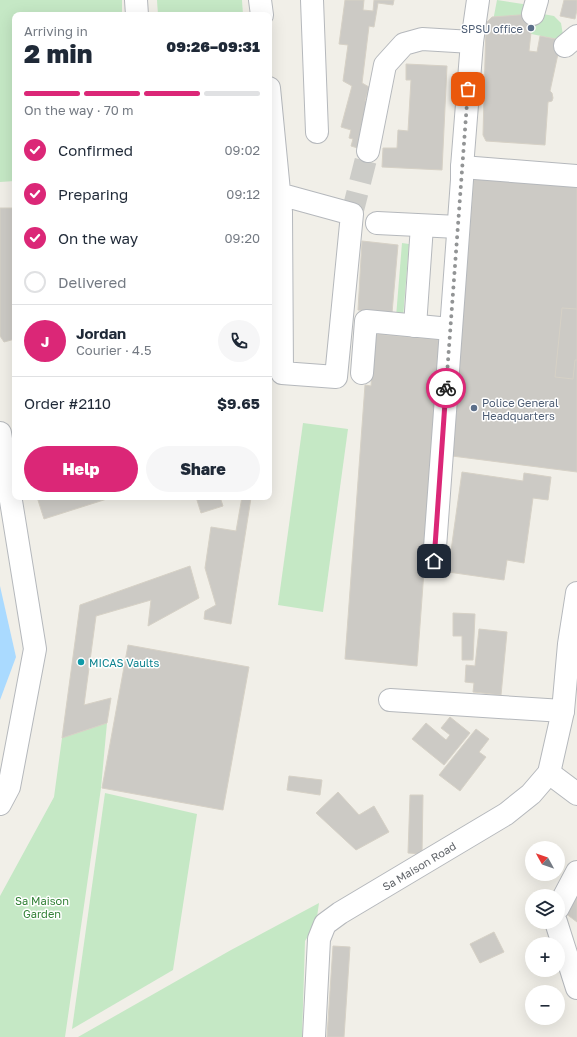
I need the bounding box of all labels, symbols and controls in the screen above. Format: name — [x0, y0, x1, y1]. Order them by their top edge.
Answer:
place label: SPSU office — [461, 22, 523, 35]
text: Arriving in — [24, 23, 88, 39]
marker: SPSU office — [526, 23, 536, 33]
text: 09:26–09:31 — [166, 37, 260, 55]
text: 2 min — [24, 38, 92, 69]
pin — [451, 72, 485, 106]
icon: bag — [457, 78, 479, 100]
text: On the way · 70 m — [24, 102, 134, 118]
icon: check — [24, 139, 46, 161]
text: Confirmed — [58, 141, 133, 159]
text: 09:02 — [225, 142, 260, 158]
icon: check — [24, 183, 46, 205]
text: Preparing — [58, 185, 128, 203]
text: 09:12 — [226, 186, 260, 202]
icon: check — [24, 227, 46, 249]
text: On the way — [58, 229, 138, 247]
text: 09:20 — [225, 230, 260, 246]
text: Delivered — [58, 273, 126, 291]
button: phone — [218, 320, 260, 362]
text: Jordan — [76, 324, 126, 342]
text: J — [41, 332, 49, 350]
text: Courier · 4.5 — [76, 342, 151, 358]
courier — [426, 368, 466, 408]
icon: bike — [435, 377, 457, 399]
text: Order #2110 — [24, 394, 111, 412]
text: $9.65 — [217, 394, 260, 412]
place label: Police General Headquarters — [482, 396, 559, 422]
marker: Police General Headquarters — [469, 403, 479, 413]
button: Help — [24, 446, 138, 492]
button: Share — [146, 446, 260, 492]
pin — [417, 544, 451, 578]
icon: home — [423, 550, 445, 572]
place label: MICAS Vaults — [89, 656, 160, 669]
marker: MICAS Vaults — [76, 657, 86, 667]
street label: Sa Maison Road — [380, 839, 458, 893]
north arrow — [525, 841, 565, 881]
map controls — [525, 841, 565, 1025]
button: layers — [525, 889, 565, 929]
park label: Sa Maison Garden — [15, 894, 69, 920]
button: + — [525, 937, 565, 977]
button: − — [525, 985, 565, 1025]

